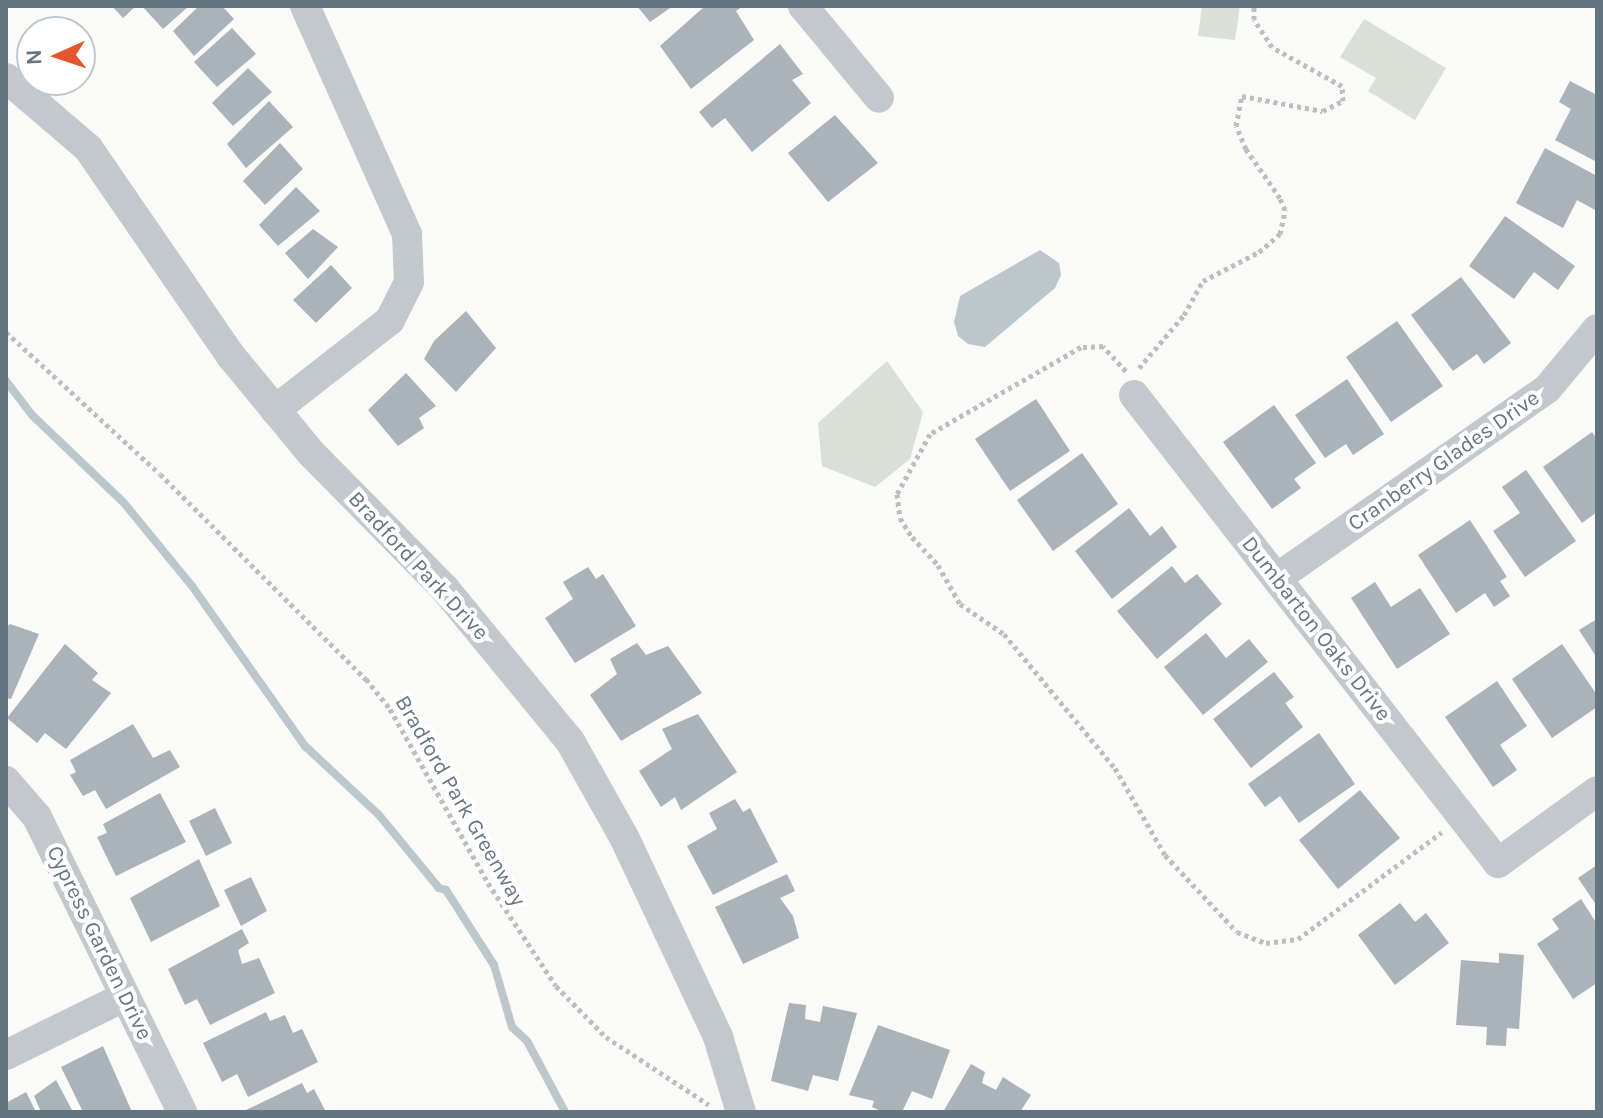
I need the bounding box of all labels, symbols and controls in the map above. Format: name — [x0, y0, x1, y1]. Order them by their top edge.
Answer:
north arrow — [16, 16, 96, 96]
text: N — [21, 49, 47, 66]
street label: Cranberry Glades Drive — [1343, 385, 1545, 537]
street label: Bradford Park Drive — [342, 486, 494, 646]
street label: Dumbarton Oaks Drive — [1236, 531, 1396, 727]
street label: Bradford Park Greenway — [389, 691, 531, 911]
street label: Cypress Garden Drive — [41, 842, 157, 1044]

